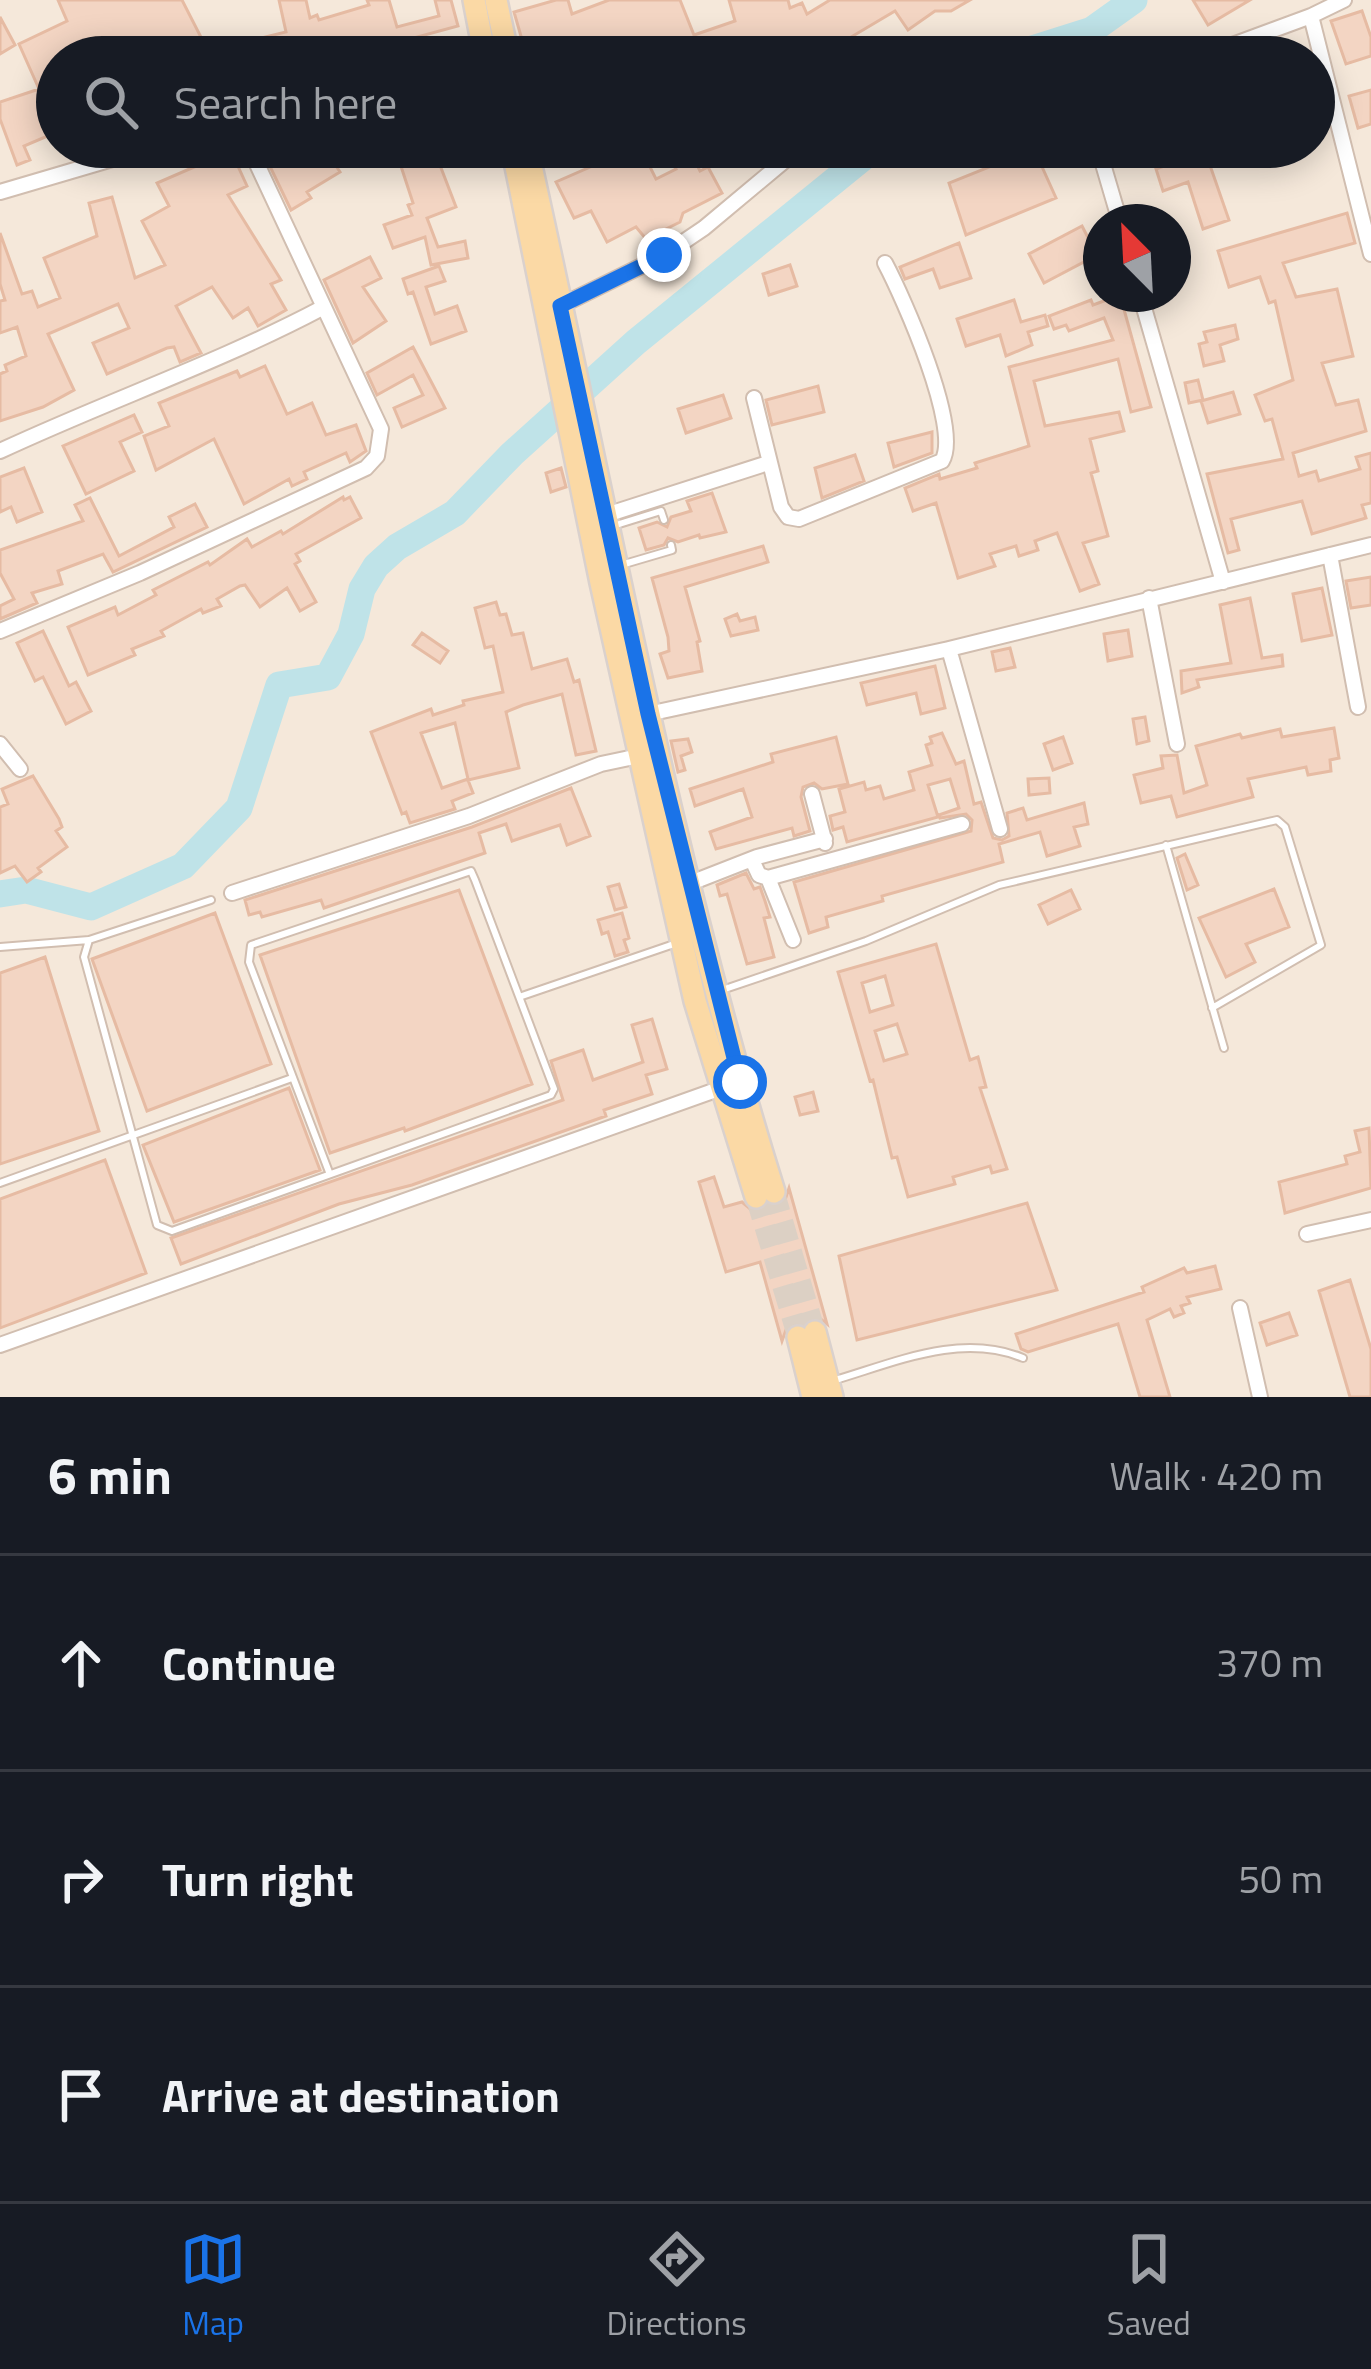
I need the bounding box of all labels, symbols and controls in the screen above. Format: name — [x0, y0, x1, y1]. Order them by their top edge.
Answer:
search box — [36, 36, 1335, 168]
text: Search here — [174, 68, 397, 136]
icon: search — [78, 69, 144, 135]
north arrow — [1083, 204, 1191, 312]
route end — [637, 228, 691, 282]
route start — [713, 1055, 767, 1109]
text: 6 min — [48, 1436, 172, 1514]
text: Walk · 420 m — [1109, 1446, 1323, 1505]
text: Continue — [162, 1629, 336, 1697]
icon: ahead — [48, 1630, 114, 1696]
text: 370 m — [1216, 1633, 1323, 1692]
text: Turn right — [162, 1845, 353, 1913]
icon: right — [48, 1846, 114, 1912]
text: 50 m — [1238, 1849, 1323, 1908]
text: Arrive at destination — [162, 2061, 560, 2129]
icon: arrive — [48, 2062, 114, 2128]
tab: Map — [180, 2226, 246, 2348]
tab: Directions — [607, 2226, 746, 2348]
tab: Saved — [1107, 2226, 1191, 2348]

